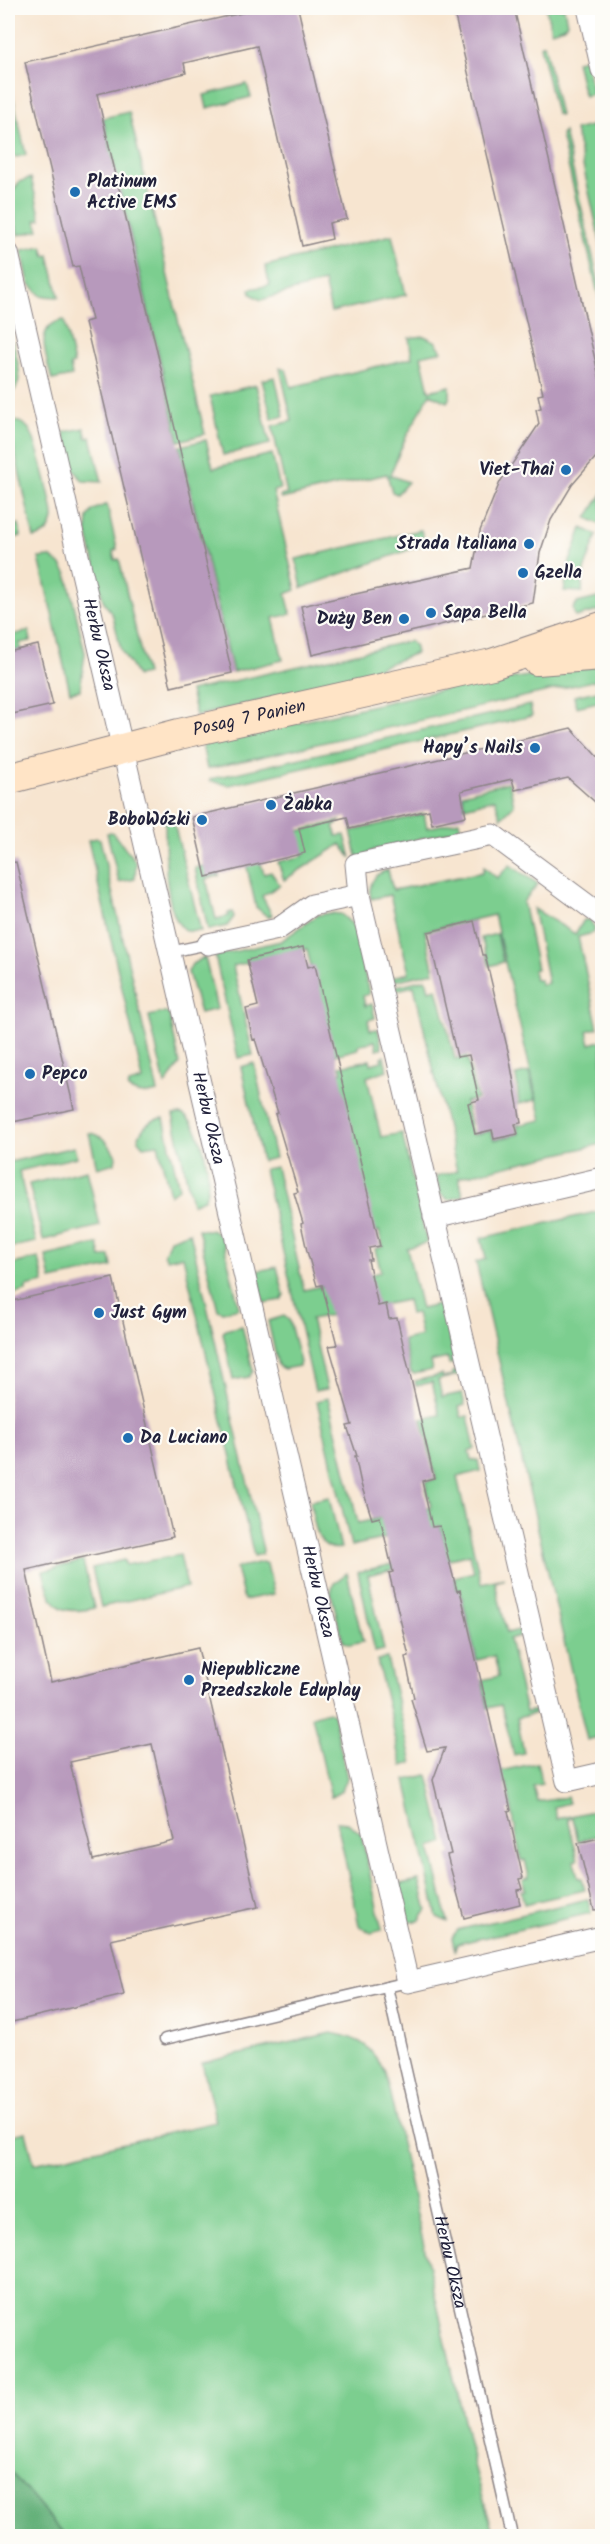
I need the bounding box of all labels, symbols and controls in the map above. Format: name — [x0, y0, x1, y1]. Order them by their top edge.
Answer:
place label: Platinum Active EMS — [87, 168, 177, 218]
marker: Platinum Active EMS — [68, 185, 82, 199]
place label: Viet-Thai — [479, 456, 554, 485]
marker: Viet-Thai — [559, 463, 573, 477]
place label: Strada Italiana — [397, 530, 517, 559]
marker: Strada Italiana — [522, 537, 536, 551]
place label: Gzella — [535, 559, 582, 588]
marker: Gzella — [516, 566, 530, 580]
street label: Herbu Oksza — [74, 595, 123, 694]
place label: Sapa Bella — [443, 599, 527, 628]
place label: Duży Ben — [317, 605, 392, 634]
marker: Sapa Bella — [424, 606, 438, 620]
marker: Duży Ben — [397, 612, 411, 626]
street label: Posag 7 Panien — [190, 692, 309, 745]
place label: Hapy’s Nails — [423, 734, 524, 763]
marker: Hapy’s Nails — [528, 741, 542, 755]
place label: Żabka — [283, 791, 332, 820]
marker: Żabka — [264, 798, 278, 812]
place label: BoboWózki — [108, 806, 190, 835]
marker: BoboWózki — [195, 813, 209, 827]
place label: Pepco — [42, 1060, 87, 1089]
marker: Pepco — [23, 1067, 37, 1081]
street label: Herbu Oksza — [183, 1069, 233, 1168]
place label: Just Gym — [111, 1299, 187, 1328]
marker: Just Gym — [92, 1306, 106, 1320]
place label: Da Luciano — [140, 1424, 228, 1453]
marker: Da Luciano — [121, 1431, 135, 1445]
street label: Herbu Oksza — [293, 1542, 343, 1641]
place label: Niepubliczne Przedszkole Eduplay — [201, 1656, 361, 1706]
marker: Niepubliczne Przedszkole Eduplay — [182, 1673, 196, 1687]
street label: Herbu Oksza — [425, 2212, 474, 2312]

